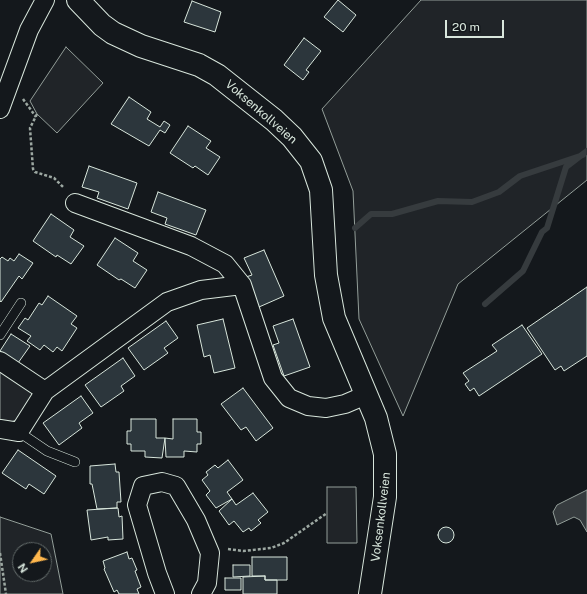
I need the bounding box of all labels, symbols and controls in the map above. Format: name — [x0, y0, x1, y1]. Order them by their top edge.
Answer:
scale bar — [447, 12, 506, 38]
text: 20 m — [452, 20, 480, 34]
street label: Voksenkollveien — [222, 77, 300, 147]
street label: Voksenkollveien — [368, 471, 394, 563]
north arrow — [12, 542, 52, 582]
text: N — [16, 561, 30, 575]

